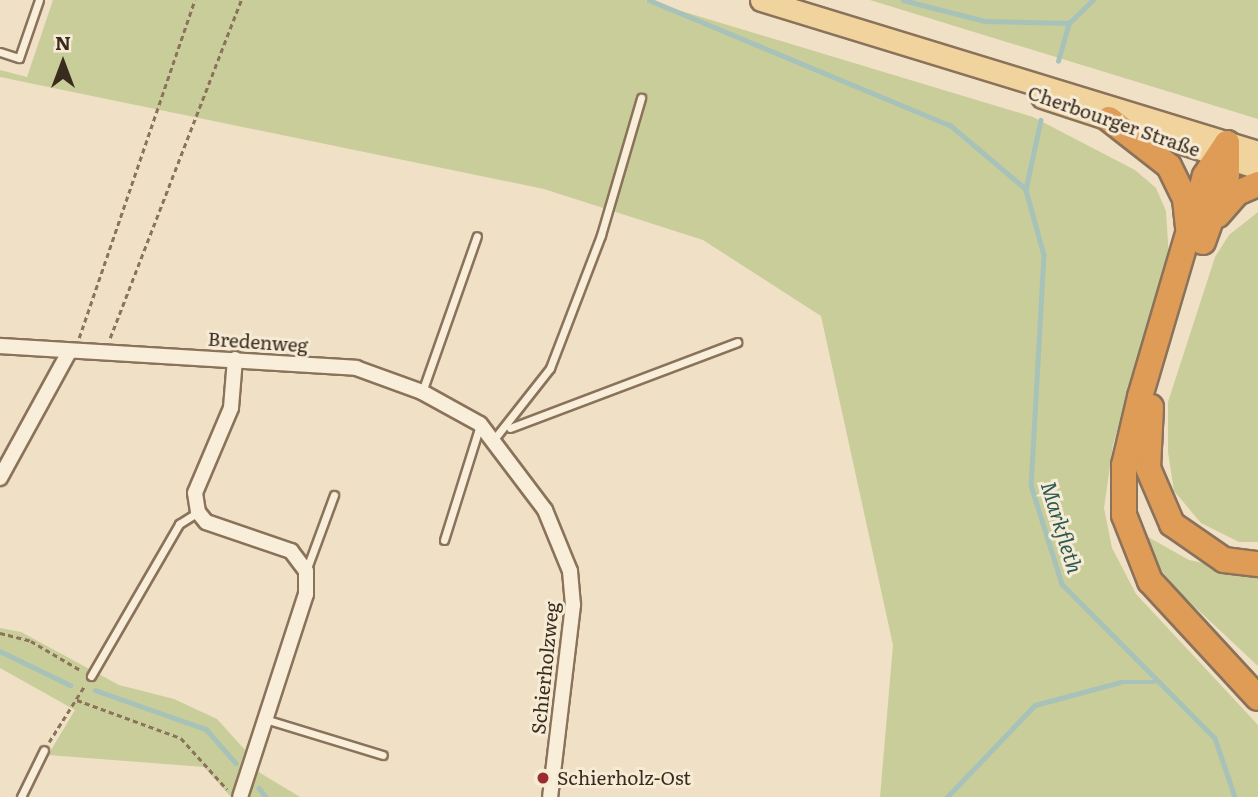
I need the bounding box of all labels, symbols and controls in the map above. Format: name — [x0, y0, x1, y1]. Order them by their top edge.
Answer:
north arrow — [28, 28, 98, 98]
text: N — [55, 28, 71, 56]
street label: Cherbourger Straße — [1025, 81, 1203, 161]
street label: Bredenweg — [207, 327, 309, 357]
water label: Markfleth — [1037, 478, 1089, 576]
street label: Schierholzweg — [527, 601, 563, 735]
place label: Schierholz-Ost — [557, 767, 691, 789]
marker: Schierholz-Ost — [535, 770, 551, 786]

